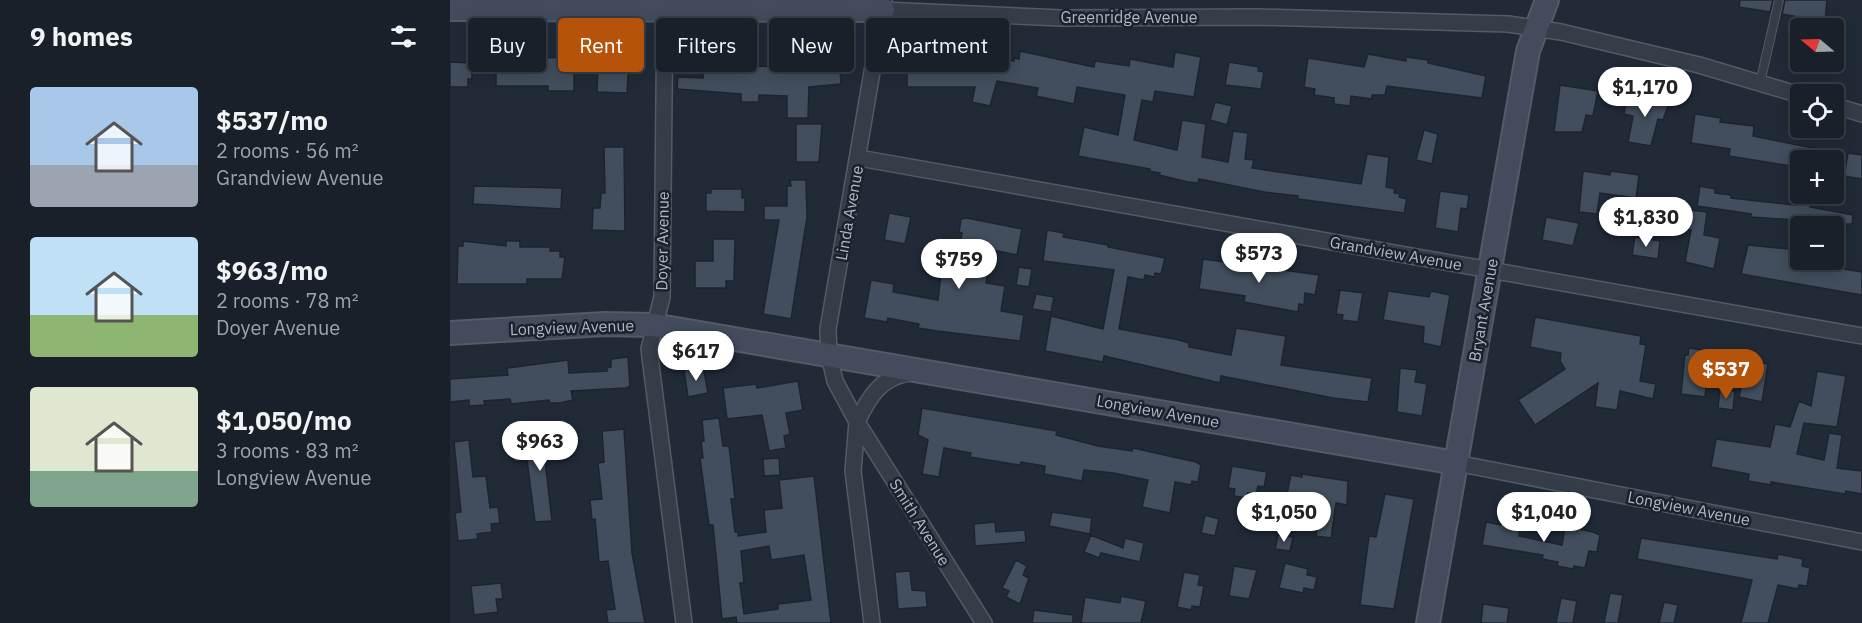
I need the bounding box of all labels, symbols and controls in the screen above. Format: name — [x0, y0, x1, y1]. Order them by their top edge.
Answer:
street label: Greenridge Avenue — [1060, 7, 1198, 27]
chip: Buy — [468, 18, 546, 72]
chip: Rent — [558, 18, 644, 72]
chip: Filters — [656, 18, 757, 72]
chip: New — [769, 18, 854, 72]
chip: Apartment — [866, 18, 1009, 72]
north arrow — [1790, 18, 1844, 72]
map controls — [1790, 18, 1844, 270]
text: 9 homes — [30, 19, 133, 53]
icon: filters — [387, 20, 420, 53]
pin: $1,170 — [1596, 67, 1694, 118]
text: $1,170 — [1612, 73, 1678, 100]
button: locate — [1790, 84, 1844, 138]
text: $537/mo — [216, 103, 328, 137]
icon: home — [78, 111, 150, 183]
text: 2 rooms · 56 m² — [216, 137, 359, 164]
button: + — [1790, 150, 1844, 204]
text: Grandview Avenue — [216, 164, 383, 191]
street label: Linda Avenue — [831, 164, 867, 262]
street label: Doyer Avenue — [651, 191, 673, 291]
pin: $1,830 — [1597, 197, 1695, 248]
text: $1,830 — [1613, 203, 1679, 230]
button: − — [1790, 216, 1844, 270]
street label: Grandview Avenue — [1328, 232, 1464, 275]
pin: $573 — [1223, 233, 1295, 284]
pin: $759 — [923, 239, 995, 290]
text: $573 — [1235, 239, 1283, 266]
text: $759 — [935, 245, 983, 272]
text: $963/mo — [216, 253, 328, 287]
street label: Bryant Avenue — [1464, 257, 1502, 363]
icon: home — [78, 261, 150, 333]
text: 2 rooms · 78 m² — [216, 287, 359, 314]
text: Doyer Avenue — [216, 314, 340, 341]
street label: Longview Avenue — [509, 315, 635, 339]
pin: $617 — [660, 331, 732, 382]
text: $617 — [672, 337, 720, 364]
pin: $537 — [1690, 349, 1762, 400]
text: $537 — [1702, 355, 1750, 382]
street label: Longview Avenue — [1095, 390, 1221, 432]
text: $1,050/mo — [216, 403, 352, 437]
icon: home — [78, 411, 150, 483]
pin: $963 — [504, 421, 576, 472]
text: $963 — [516, 427, 564, 454]
text: 3 rooms · 83 m² — [216, 437, 359, 464]
text: Longview Avenue — [216, 464, 372, 491]
street label: Smith Avenue — [885, 475, 955, 570]
street label: Longview Avenue — [1626, 486, 1752, 530]
pin: $1,050 — [1235, 492, 1333, 543]
pin: $1,040 — [1495, 492, 1593, 543]
text: $1,050 — [1251, 498, 1317, 525]
text: $1,040 — [1511, 498, 1577, 525]

